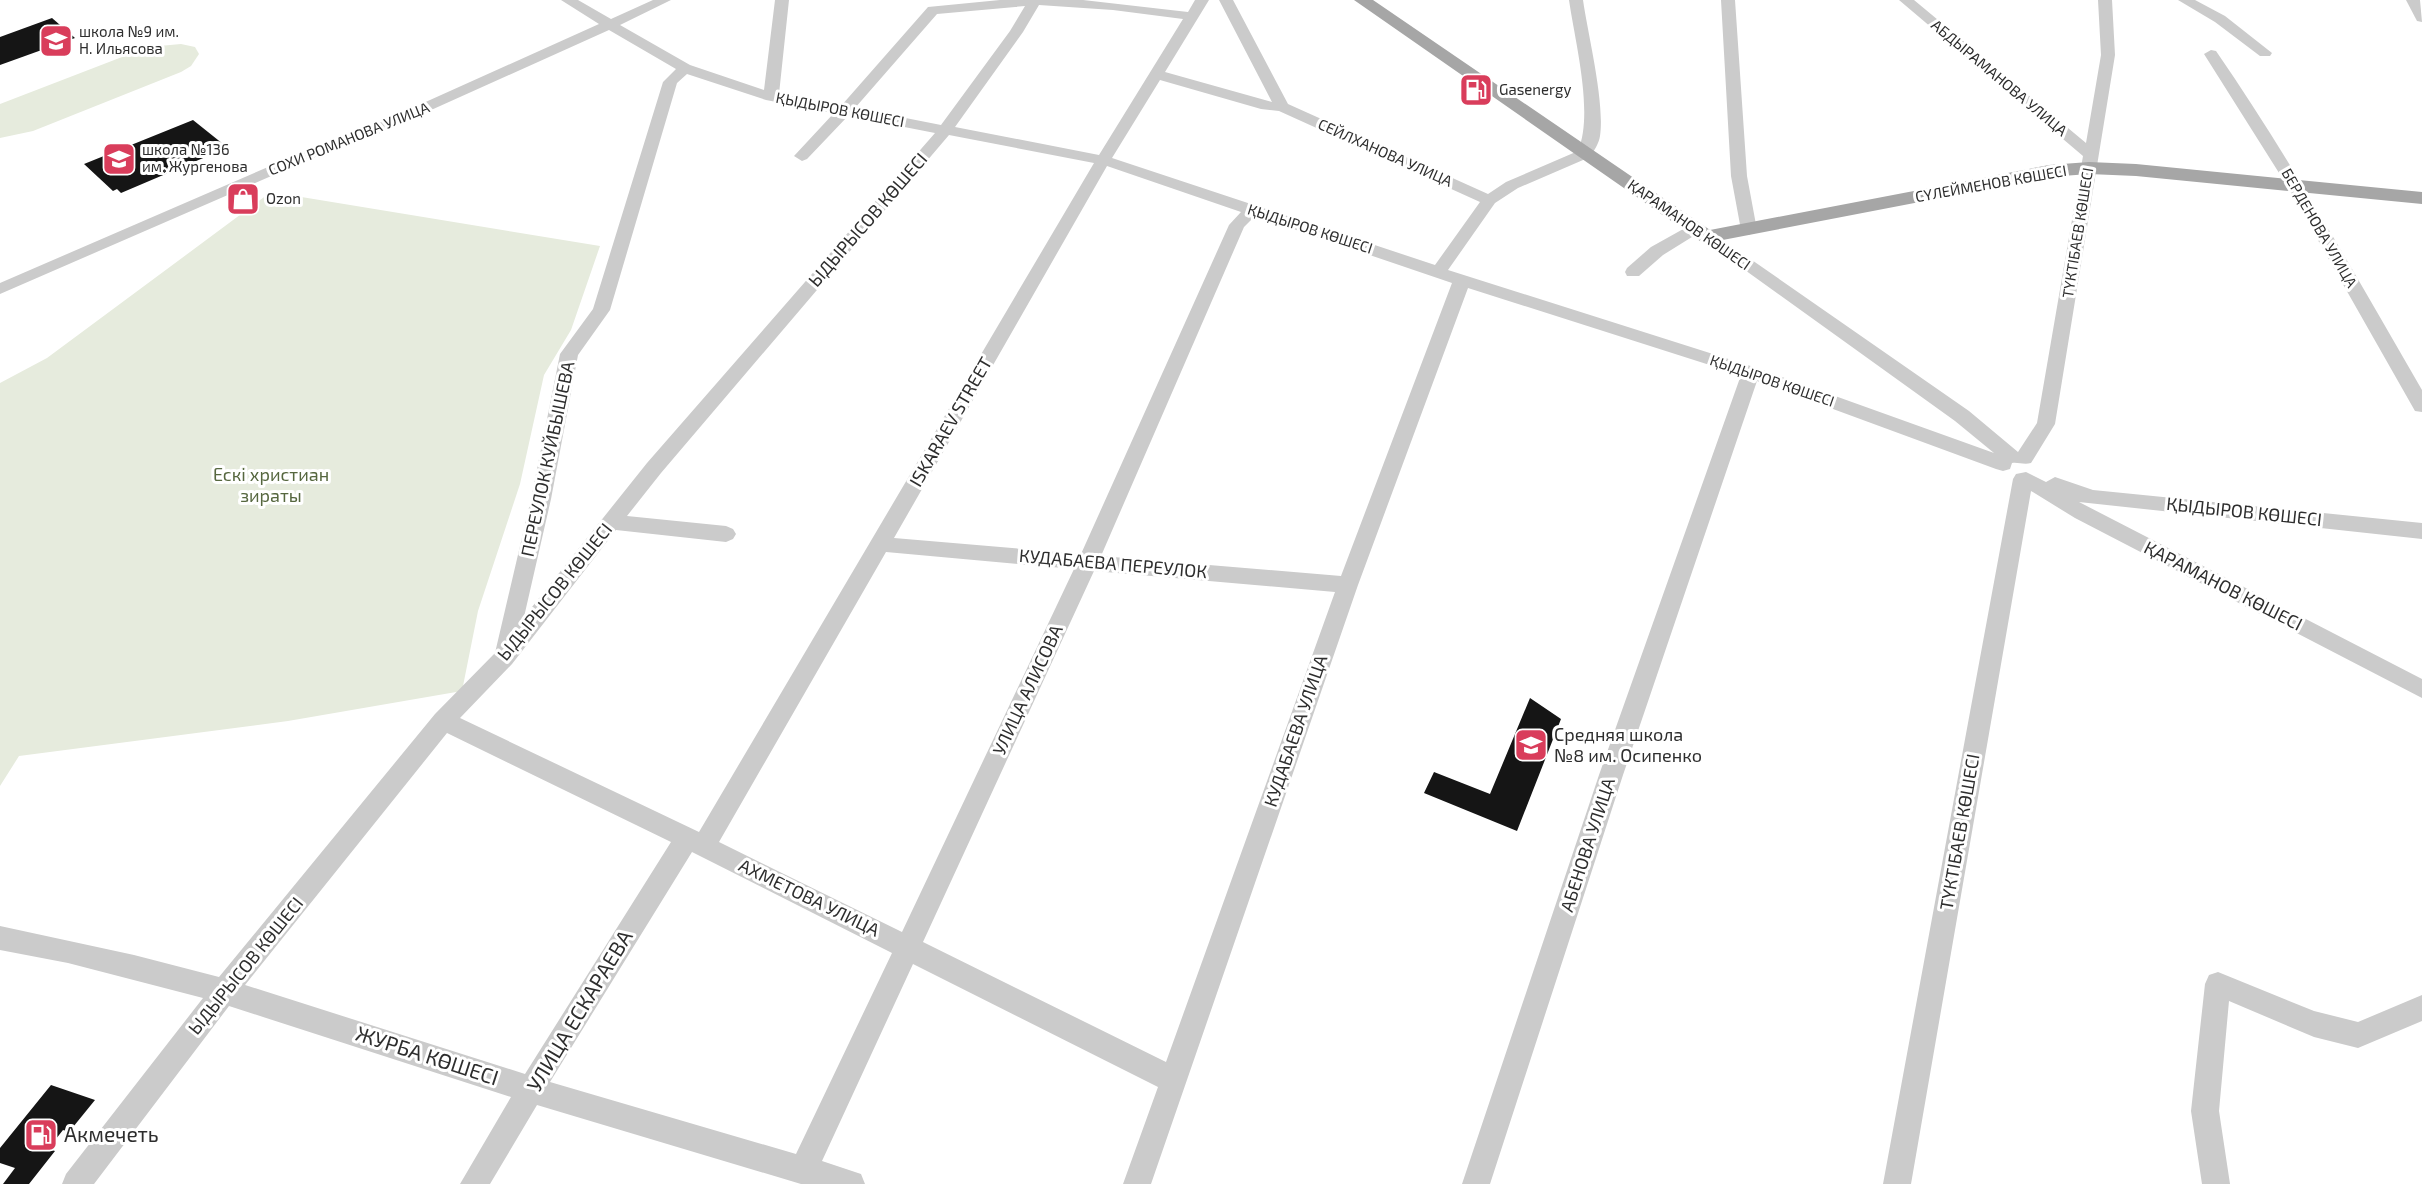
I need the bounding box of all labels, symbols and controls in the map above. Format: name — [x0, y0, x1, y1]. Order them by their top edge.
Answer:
street label: АБДЫРАМАНОВА УЛИЦА — [1928, 15, 2072, 140]
place label: школа №9 им. Н. Ильясова — [79, 22, 179, 57]
school or university icon: школа №9 им. Н. Ильясова — [38, 23, 74, 59]
fuel station icon: Gasenergy — [1458, 72, 1494, 108]
place label: Gasenergy — [1499, 80, 1571, 98]
street label: ҚЫДЫРОВ КӨШЕСІ — [775, 88, 906, 130]
street label: СОХИ РОМАНОВА УЛИЦА — [265, 97, 432, 179]
street label: СЕЙЛХАНОВА УЛИЦА — [1315, 114, 1456, 190]
place label: школа №136 им. Жургенова — [142, 140, 248, 176]
school or university icon: школа №136 им. Жургенова — [101, 141, 137, 177]
street label: ЫДЫРЫСОВ КӨШЕСІ — [803, 148, 931, 291]
street label: СҮЛЕЙМЕНОВ КӨШЕСІ — [1914, 161, 2068, 205]
street label: БЕРДЕНОВА УЛИЦА — [2278, 165, 2362, 291]
street label: ТҮКТІБАЕВ КӨШЕСІ — [2058, 166, 2096, 299]
street label: ҚАРАМАНОВ КӨШЕСІ — [1625, 175, 1754, 273]
shop icon: Ozon — [225, 181, 261, 217]
place label: Ozon — [266, 189, 301, 207]
street label: ҚЫДЫРОВ КӨШЕСІ — [1246, 199, 1375, 257]
street label: ҚЫДЫРОВ КӨШЕСІ — [1708, 350, 1837, 410]
street label: ISKARAEV STREET — [904, 352, 996, 490]
street label: ПЕРЕУЛОК КУЙБЫШЕВА — [516, 358, 579, 559]
park label: Ескі христиан зираты — [213, 463, 329, 506]
street label: ҚЫДЫРОВ КӨШЕСІ — [2165, 492, 2323, 530]
street label: ЫДЫРЫСОВ КӨШЕСІ — [492, 518, 616, 664]
street label: ҚАРАМАНОВ КӨШЕСІ — [2141, 536, 2306, 635]
street label: КУДАБАЕВА ПЕРЕУЛОК — [1018, 544, 1208, 582]
street label: УЛИЦА АЛИСОВА — [987, 620, 1067, 758]
street label: КУДАБАЕВА УЛИЦА — [1259, 651, 1332, 810]
place label: Средняя школа №8 им. Осипенко — [1554, 723, 1702, 766]
school or university icon: Средняя школа №8 им. Осипенко — [1513, 727, 1549, 763]
street label: ТҮКТІБАЕВ КӨШЕСІ — [1934, 752, 1984, 912]
street label: АБЕНОВА УЛИЦА — [1555, 774, 1619, 914]
street label: АХМЕТОВА УЛИЦА — [735, 853, 884, 941]
street label: ЫДЫРЫСОВ КӨШЕСІ — [183, 892, 307, 1038]
street label: УЛИЦА ЕСКАРАЕВА — [521, 925, 637, 1095]
street label: ЖУРБА КӨШЕСІ — [353, 1020, 502, 1089]
fuel station icon: Акмечеть — [23, 1117, 59, 1153]
place label: Акмечеть — [64, 1121, 159, 1146]

